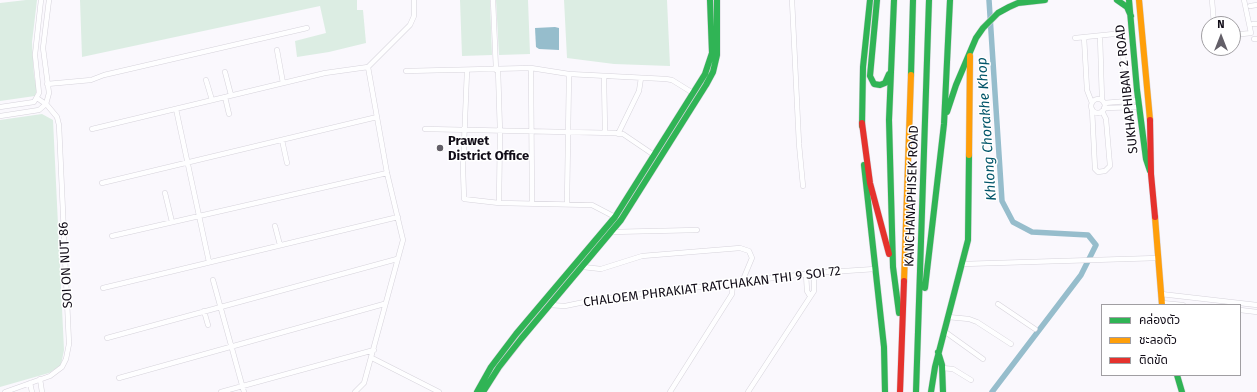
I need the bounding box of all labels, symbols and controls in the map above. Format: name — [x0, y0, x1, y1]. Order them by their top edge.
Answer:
north arrow — [1201, 16, 1241, 56]
text: N — [1217, 18, 1225, 31]
street label: SUKHAPHIBAN 2 ROAD — [1112, 24, 1142, 154]
water label: Khlong Chorakhe Khop — [974, 57, 1000, 201]
street label: KANCHANAPHISEK ROAD — [902, 125, 922, 267]
place label: Prawet District Office — [448, 133, 529, 164]
marker: Prawet District Office — [435, 143, 445, 153]
street label: SOI ON NUT 86 — [56, 221, 76, 309]
street label: CHALOEM PHRAKIAT RATCHAKAN THI 9 SOI 72 — [582, 263, 842, 311]
legend — [1101, 304, 1241, 376]
text: คล่องตัว — [1139, 313, 1180, 327]
text: ชะลอตัว — [1139, 333, 1177, 347]
text: ติดขัด — [1139, 353, 1168, 367]

